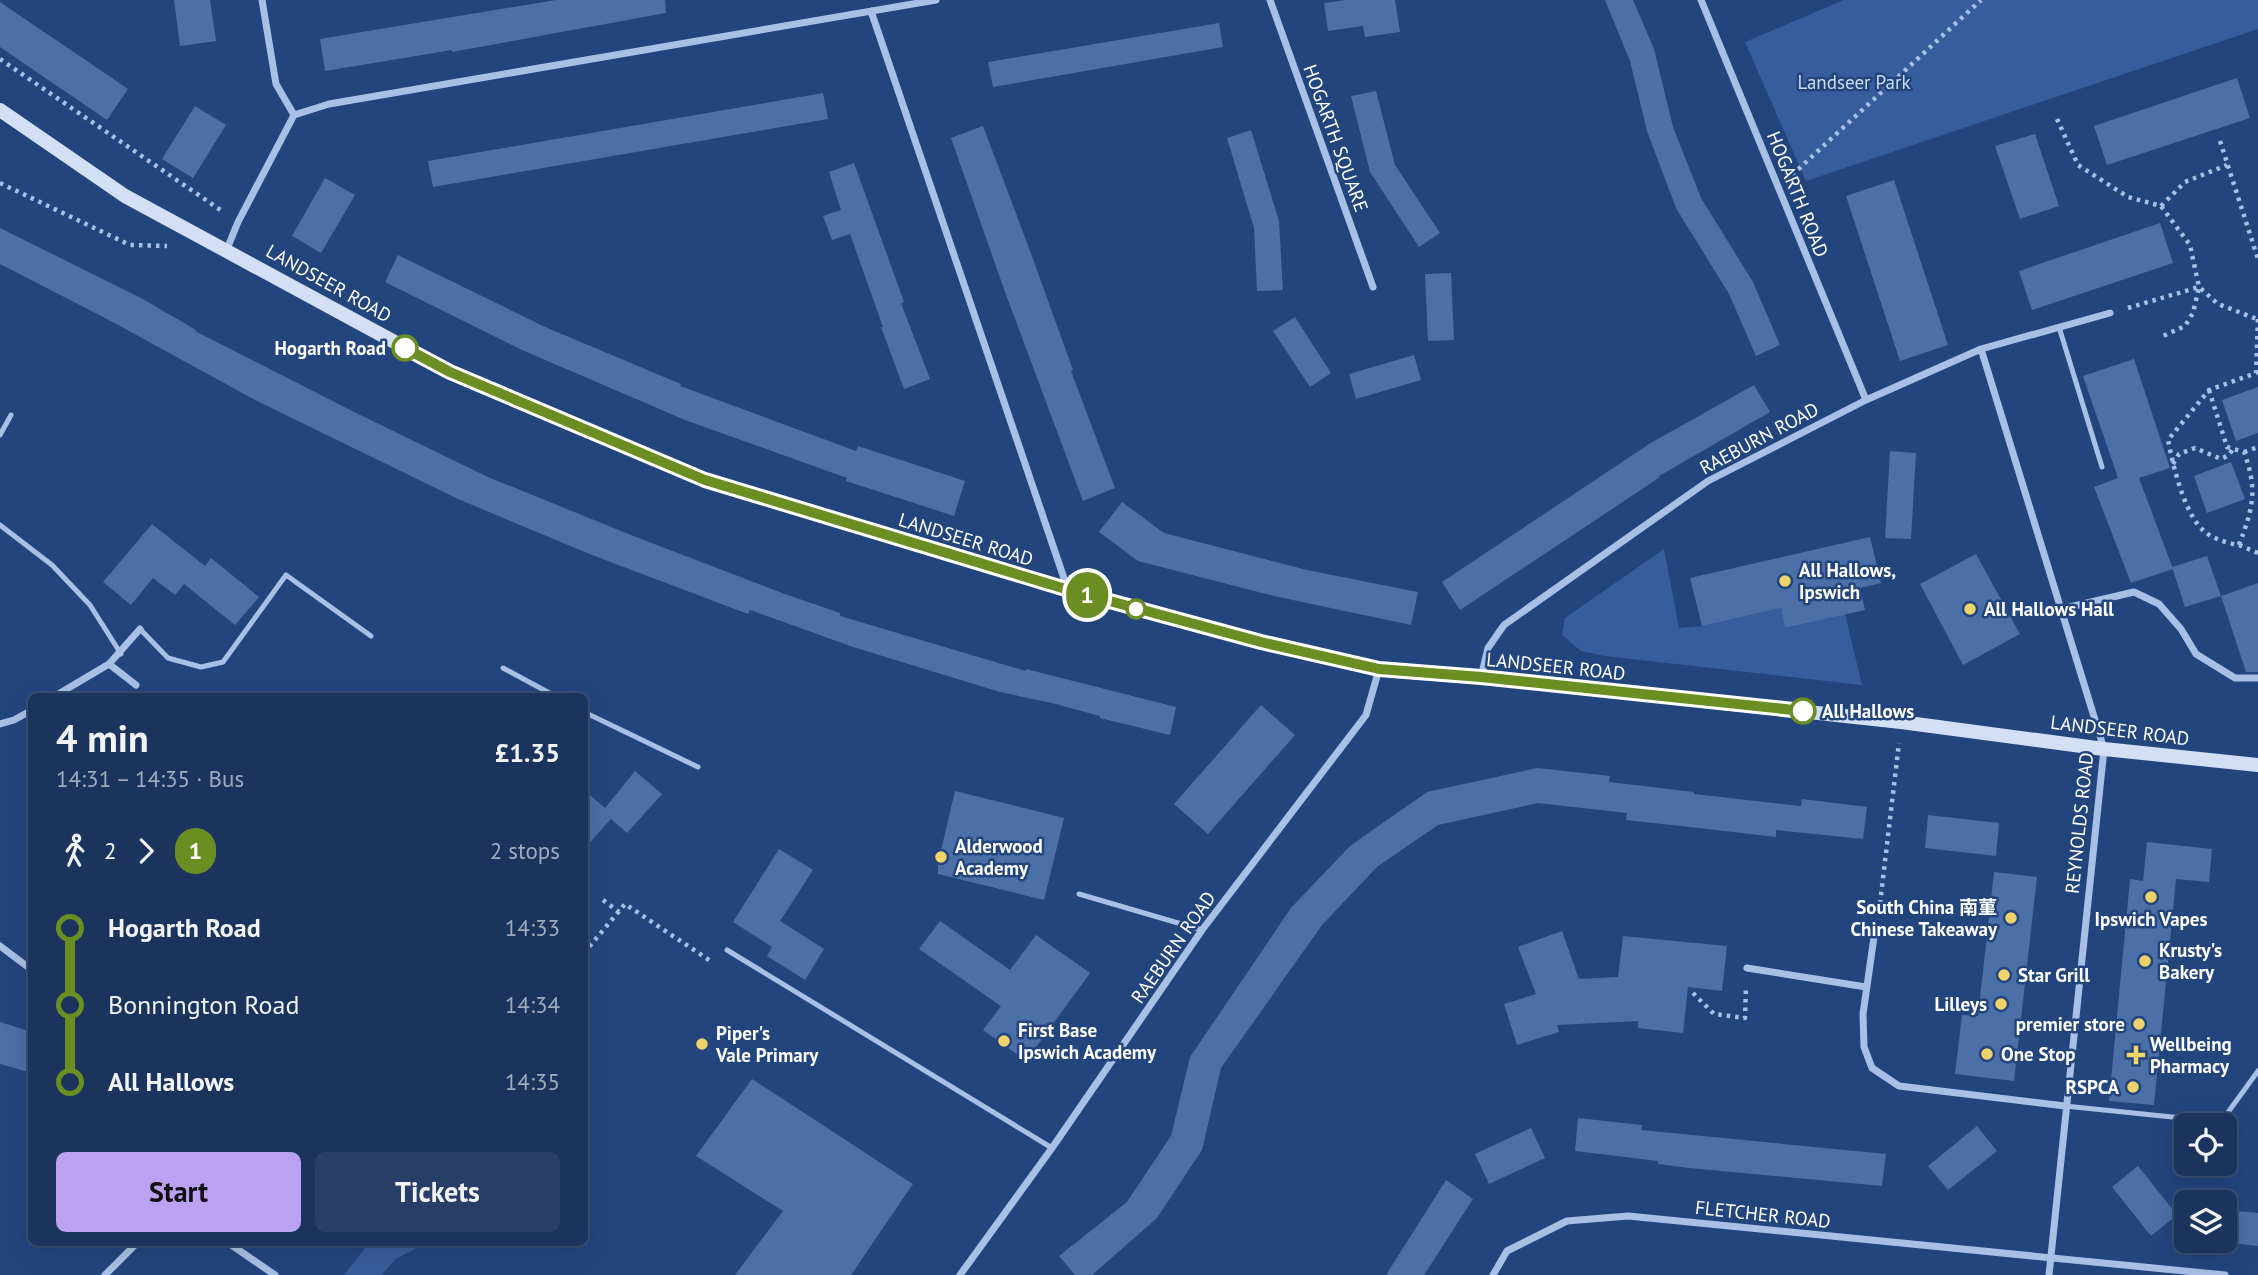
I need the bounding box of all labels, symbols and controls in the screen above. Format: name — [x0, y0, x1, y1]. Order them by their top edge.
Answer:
street label: HOGARTH SQUARE — [1298, 61, 1374, 215]
park label: Landseer Park — [1797, 70, 1911, 94]
street label: HOGARTH ROAD — [1762, 128, 1834, 260]
street label: LANDSEER ROAD — [262, 239, 396, 327]
marker: Hogarth Road — [392, 335, 418, 361]
place label: Hogarth Road — [274, 336, 386, 360]
street label: RAEBURN ROAD — [1695, 397, 1823, 479]
street label: LANDSEER ROAD — [896, 507, 1036, 571]
place label: All Hallows, Ipswich — [1799, 558, 1896, 604]
line badge: 1 — [1064, 572, 1110, 618]
marker: All Hallows, Ipswich — [1777, 573, 1793, 589]
text: 1 — [1080, 579, 1094, 610]
place label: All Hallows Hall — [1984, 597, 2114, 621]
unlabelled marker — [1126, 599, 1146, 619]
marker: All Hallows Hall — [1962, 601, 1978, 617]
street label: LANDSEER ROAD — [1485, 647, 1627, 685]
marker: All Hallows — [1790, 698, 1816, 724]
place label: All Hallows — [1822, 699, 1914, 723]
street label: LANDSEER ROAD — [2049, 710, 2191, 750]
text: 4 min — [56, 713, 149, 762]
text: £1.35 — [495, 736, 560, 769]
street label: REYNOLDS ROAD — [2060, 751, 2098, 895]
text: 14:31 – 14:35 · Bus — [56, 764, 244, 793]
icon: walk — [56, 832, 94, 870]
icon: forward — [127, 832, 165, 870]
place label: Alderwood Academy — [955, 834, 1043, 880]
text: 1 — [189, 835, 202, 866]
text: 2 — [104, 836, 117, 865]
text: 2 stops — [490, 836, 560, 865]
marker: Alderwood Academy — [933, 849, 949, 865]
street label: RAEBURN ROAD — [1126, 886, 1220, 1008]
marker: Ipswich Vapes — [2143, 889, 2159, 905]
place label: South China 南菫 Chinese Takeaway — [1851, 895, 1998, 941]
place label: Ipswich Vapes — [2094, 907, 2208, 931]
marker: South China 南菫 Chinese Takeaway — [2003, 910, 2019, 926]
text: Hogarth Road — [108, 911, 261, 944]
text: 14:33 — [505, 913, 560, 942]
place label: Krusty's Bakery — [2159, 938, 2222, 984]
marker: Krusty's Bakery — [2137, 953, 2153, 969]
place label: Star Grill — [2018, 963, 2090, 987]
marker: Star Grill — [1996, 967, 2012, 983]
text: Bonnington Road — [108, 988, 299, 1021]
text: 14:34 — [505, 990, 560, 1019]
place label: Lilleys — [1934, 992, 1987, 1016]
marker: Lilleys — [1993, 996, 2009, 1012]
place label: premier store — [2016, 1012, 2125, 1036]
marker: premier store — [2131, 1016, 2147, 1032]
place label: First Base Ipswich Academy — [1018, 1018, 1157, 1064]
place label: Piper's Vale Primary — [715, 1021, 819, 1067]
place label: Wellbeing Pharmacy — [2150, 1032, 2232, 1078]
marker: First Base Ipswich Academy — [996, 1033, 1012, 1049]
marker: Piper's Vale Primary — [694, 1036, 710, 1052]
place label: One Stop — [2001, 1042, 2076, 1066]
marker: One Stop — [1979, 1046, 1995, 1062]
marker: Wellbeing Pharmacy — [2128, 1047, 2144, 1063]
text: All Hallows — [108, 1065, 234, 1098]
text: 14:35 — [505, 1067, 560, 1096]
place label: RSPCA — [2066, 1075, 2119, 1099]
marker: RSPCA — [2125, 1079, 2141, 1095]
map controls — [2174, 1113, 2237, 1253]
button: locate — [2174, 1113, 2237, 1176]
button: Start — [56, 1152, 301, 1232]
button: Tickets — [315, 1152, 560, 1232]
button: layers — [2174, 1190, 2237, 1253]
street label: FLETCHER ROAD — [1694, 1195, 1832, 1233]

